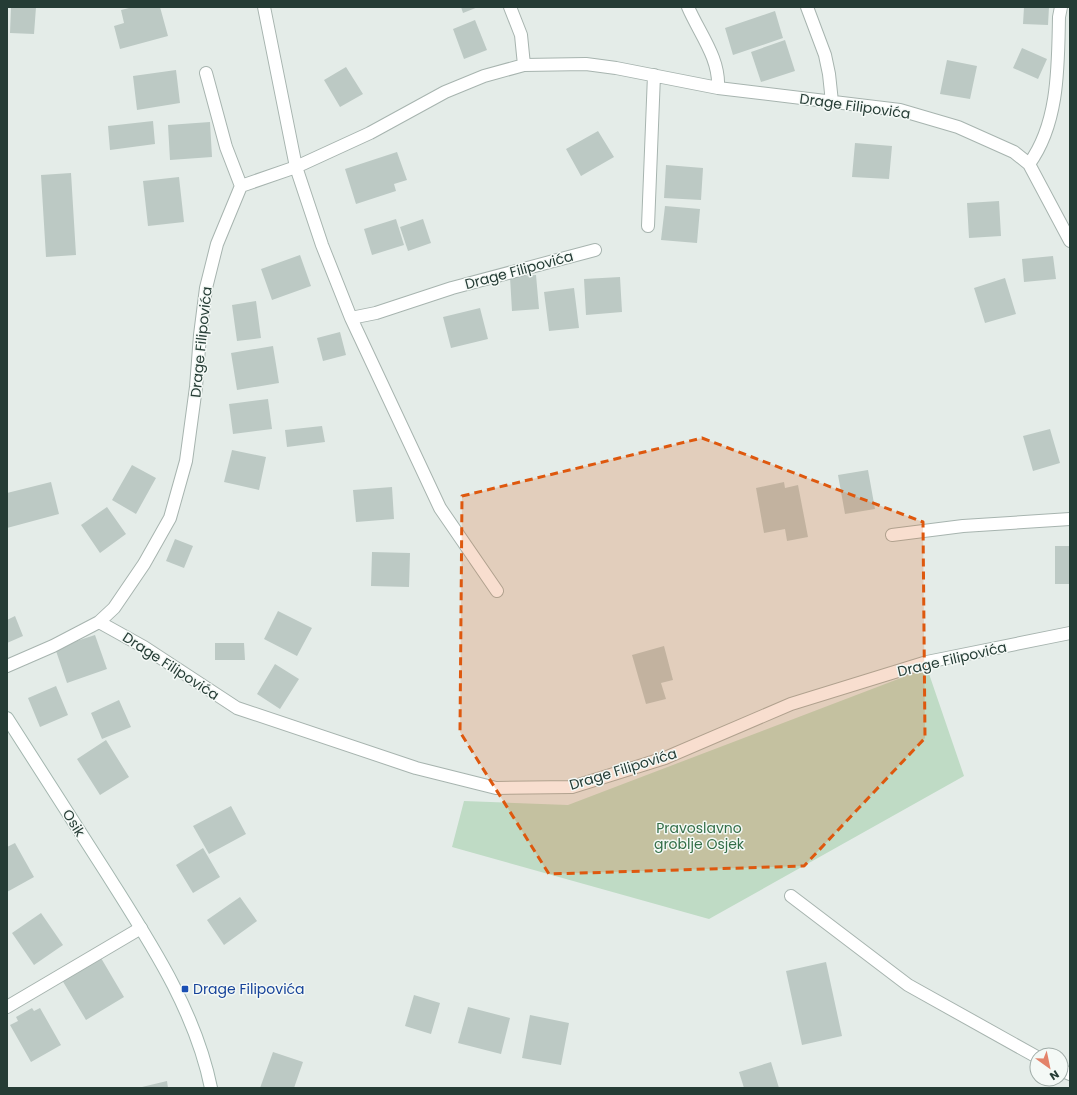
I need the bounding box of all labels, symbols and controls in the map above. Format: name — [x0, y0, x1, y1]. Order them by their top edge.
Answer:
street label: Drage Filipovića — [798, 88, 912, 124]
street label: Drage Filipovića — [463, 246, 575, 294]
street label: Drage Filipovića — [185, 285, 217, 399]
street label: Drage Filipovića — [119, 627, 223, 705]
street label: Drage Filipovića — [895, 637, 1009, 681]
street label: Drage Filipovića — [567, 743, 679, 795]
street label: Osik — [58, 805, 91, 841]
park label: Pravoslavno groblje Osjek — [654, 818, 745, 854]
place label: Drage Filipovića — [193, 979, 305, 999]
marker: Drage Filipovića — [180, 984, 190, 994]
north arrow — [1029, 1047, 1069, 1087]
text: N — [1047, 1066, 1062, 1084]

